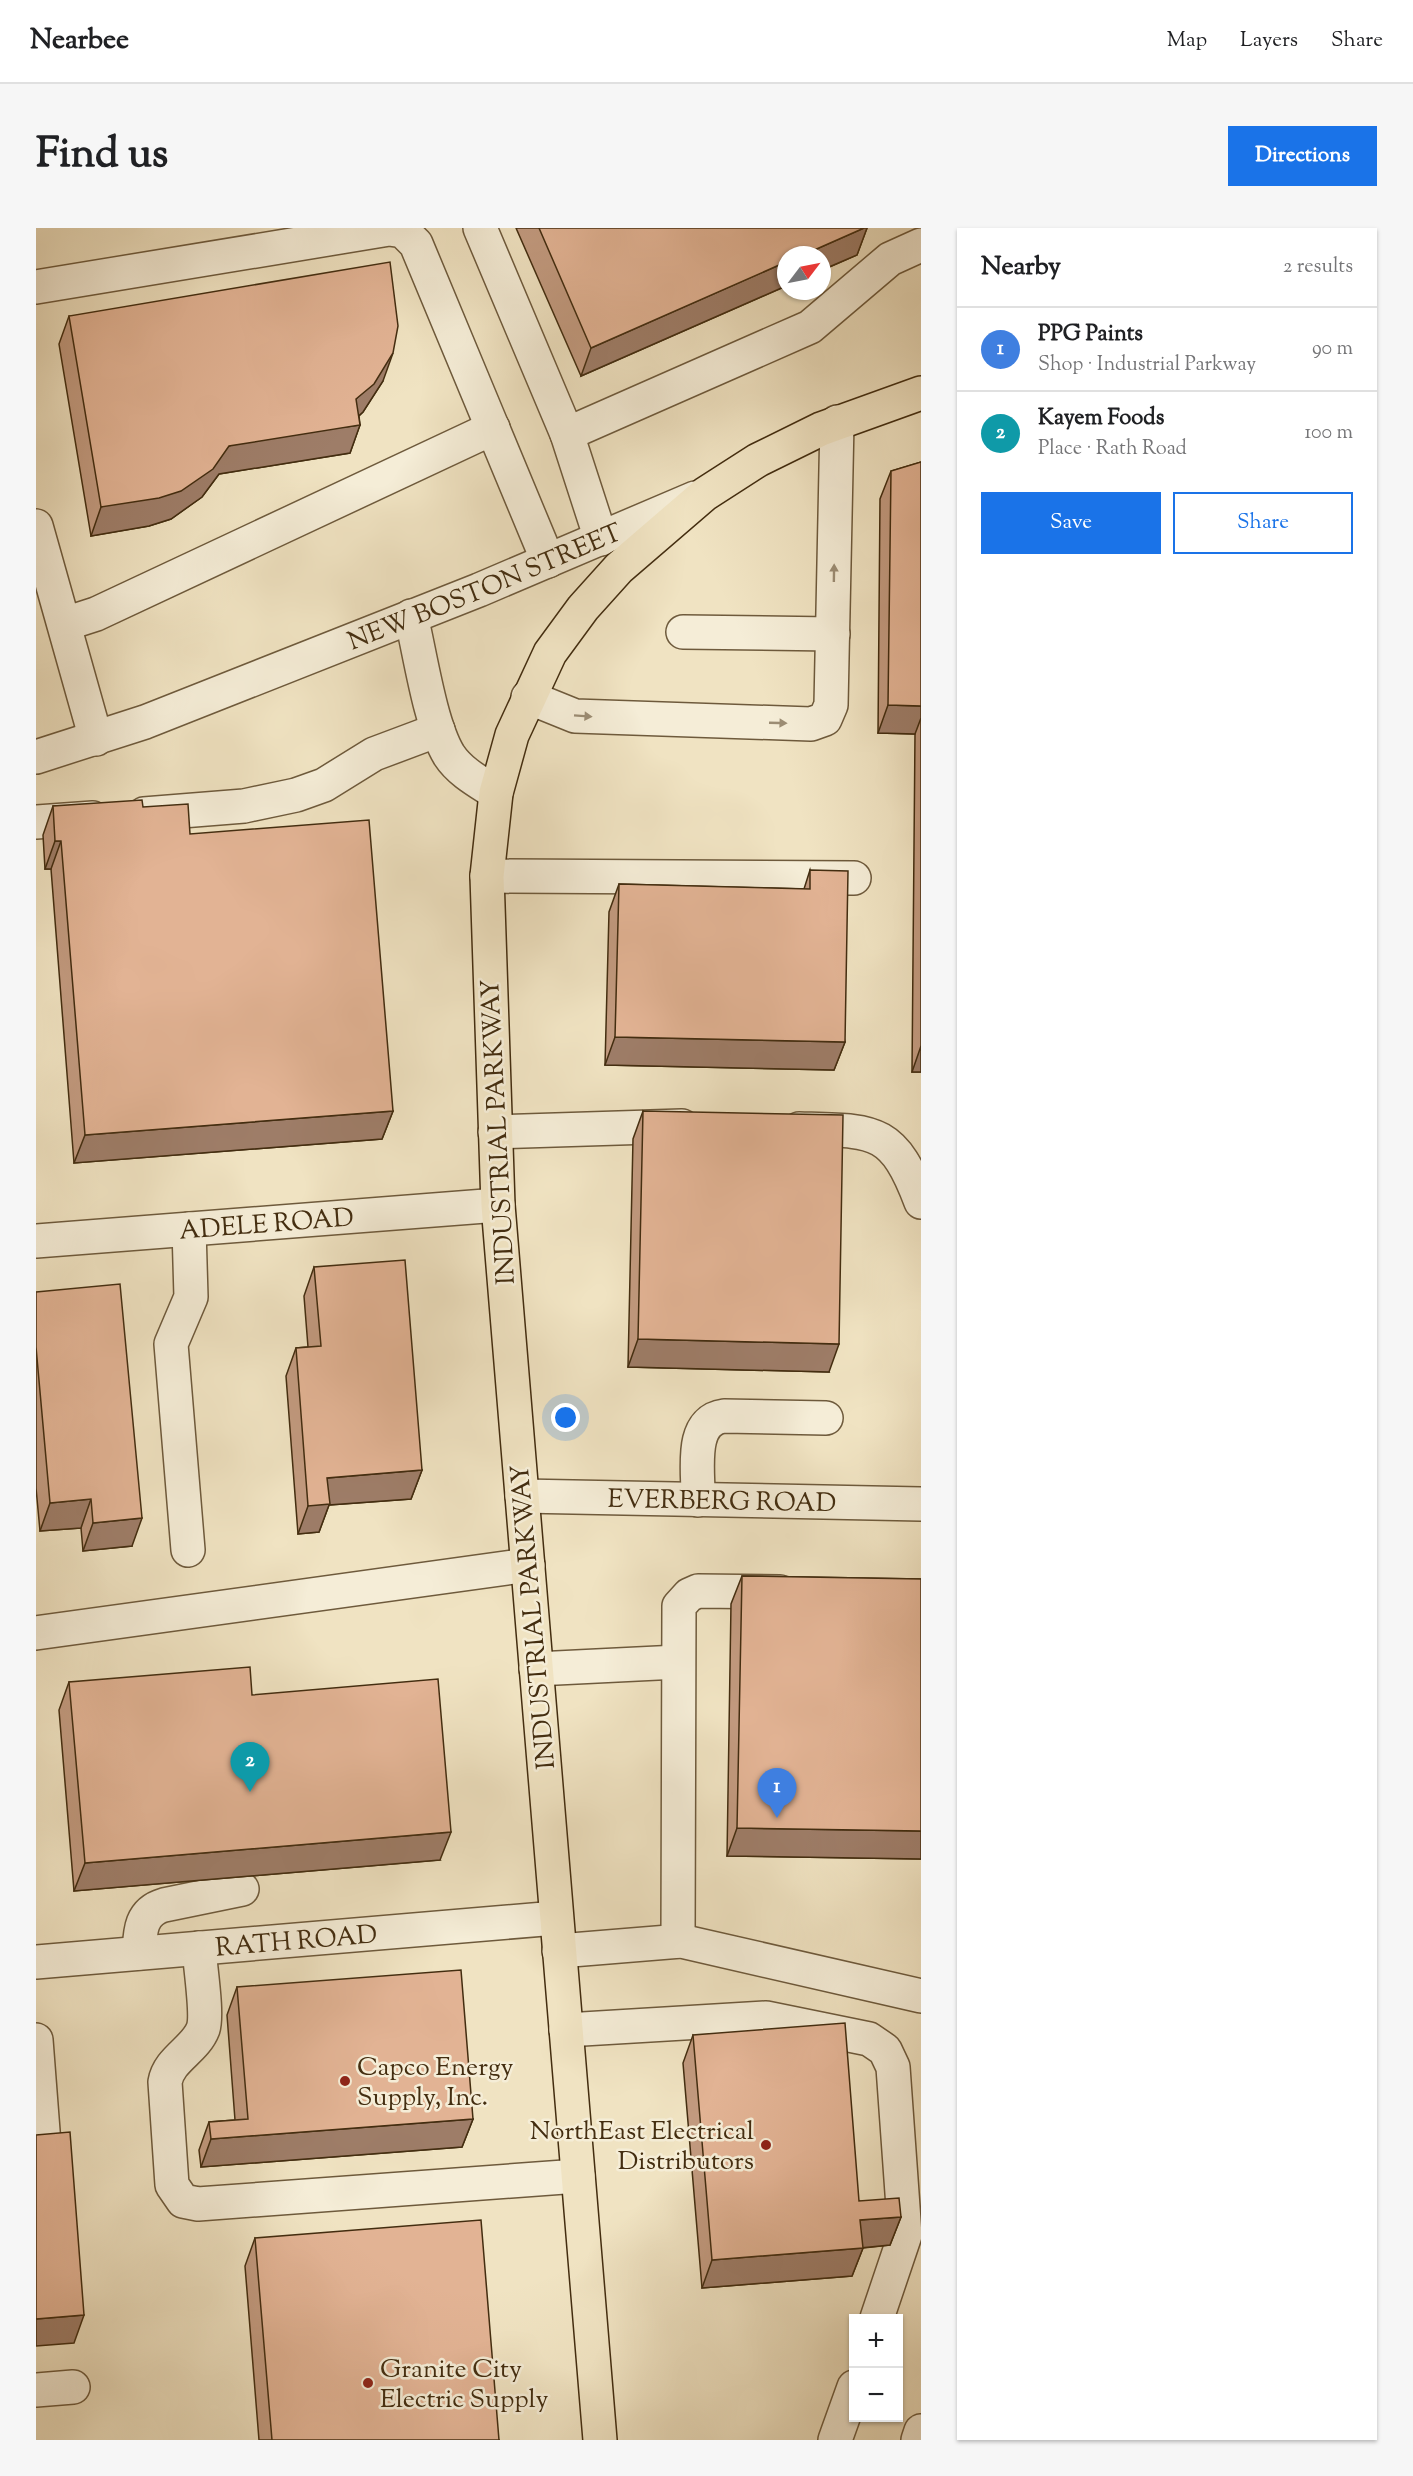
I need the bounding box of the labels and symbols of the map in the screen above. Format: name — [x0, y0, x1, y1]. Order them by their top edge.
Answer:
north arrow — [777, 246, 831, 300]
street label: NEW BOSTON STREET — [343, 515, 628, 661]
one-way arrow — [829, 564, 839, 583]
one-way arrow — [574, 711, 593, 720]
one-way arrow — [769, 718, 788, 728]
street label: INDUSTRIAL PARKWAY — [473, 978, 526, 1285]
street label: ADELE ROAD — [178, 1200, 355, 1251]
your location — [551, 1403, 580, 1432]
street label: INDUSTRIAL PARKWAY — [503, 1463, 566, 1771]
street label: EVERBERG ROAD — [607, 1482, 837, 1523]
pin: 2 — [230, 1742, 270, 1792]
pin: 1 — [758, 1768, 796, 1818]
street label: RATH ROAD — [214, 1917, 379, 1968]
place label: Capco Energy Supply, Inc. — [357, 2050, 514, 2117]
marker: Capco Energy Supply, Inc. — [338, 2074, 352, 2088]
place label: NorthEast Electrical Distributors — [530, 2114, 754, 2181]
marker: NorthEast Electrical Distributors — [759, 2138, 773, 2152]
place label: Granite City Electric Supply — [380, 2352, 549, 2419]
marker: Granite City Electric Supply — [361, 2376, 375, 2390]

